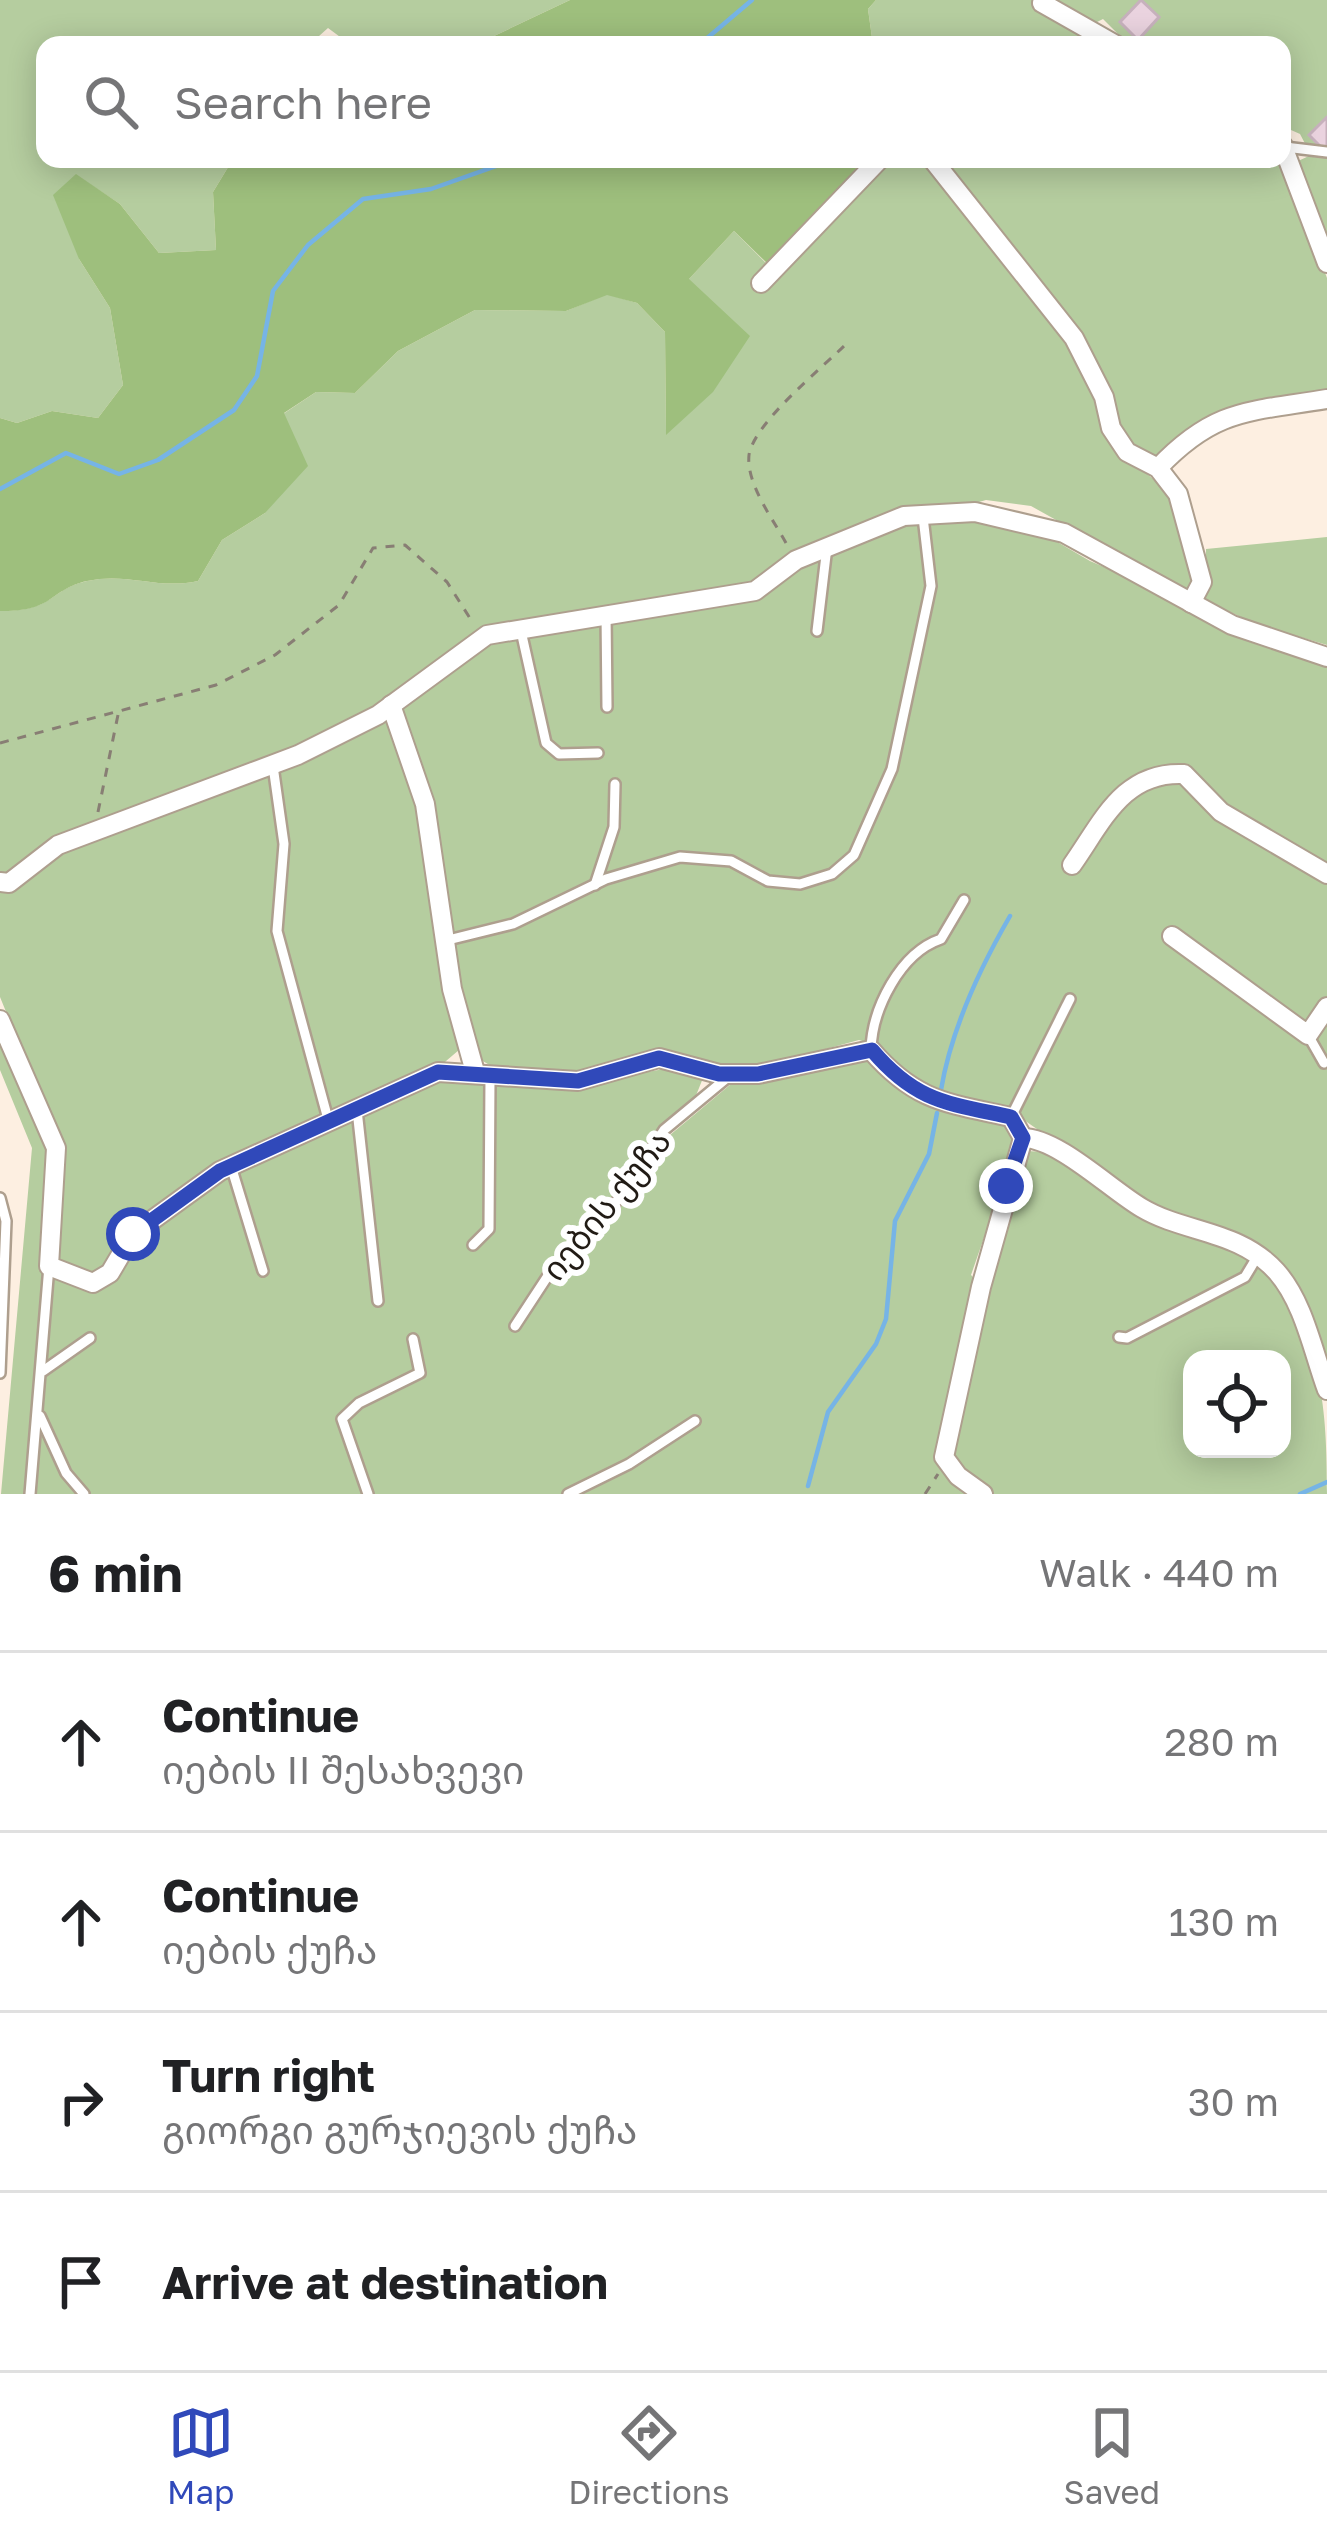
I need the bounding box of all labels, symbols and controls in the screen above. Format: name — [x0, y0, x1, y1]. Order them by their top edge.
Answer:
search box — [36, 36, 1291, 168]
icon: search — [78, 69, 144, 135]
text: Search here — [174, 75, 432, 129]
street label: იების ქუჩა — [533, 1122, 679, 1288]
route end — [979, 1159, 1033, 1213]
route start — [106, 1207, 160, 1261]
map controls — [1183, 1350, 1291, 1458]
button: locate — [1183, 1350, 1291, 1458]
text: 6 min — [48, 1542, 183, 1603]
text: Walk · 440 m — [1039, 1549, 1279, 1596]
text: Continue — [162, 1688, 359, 1742]
icon: ahead — [48, 1709, 114, 1775]
text: 280 m — [1164, 1718, 1279, 1765]
text: იების II შესახვევი — [162, 1746, 524, 1793]
text: Continue — [162, 1868, 359, 1922]
icon: ahead — [48, 1889, 114, 1955]
text: 130 m — [1169, 1898, 1279, 1945]
text: იების ქუჩა — [162, 1926, 377, 1973]
text: Turn right — [162, 2048, 375, 2102]
icon: right — [48, 2069, 114, 2135]
text: 30 m — [1188, 2078, 1279, 2125]
text: გიორგი გურჯიევის ქუჩა — [162, 2106, 638, 2153]
icon: arrive — [48, 2249, 114, 2315]
text: Arrive at destination — [162, 2255, 608, 2309]
tab: Map — [167, 2400, 234, 2511]
tab: Directions — [568, 2400, 730, 2511]
tab: Saved — [1064, 2400, 1160, 2511]

